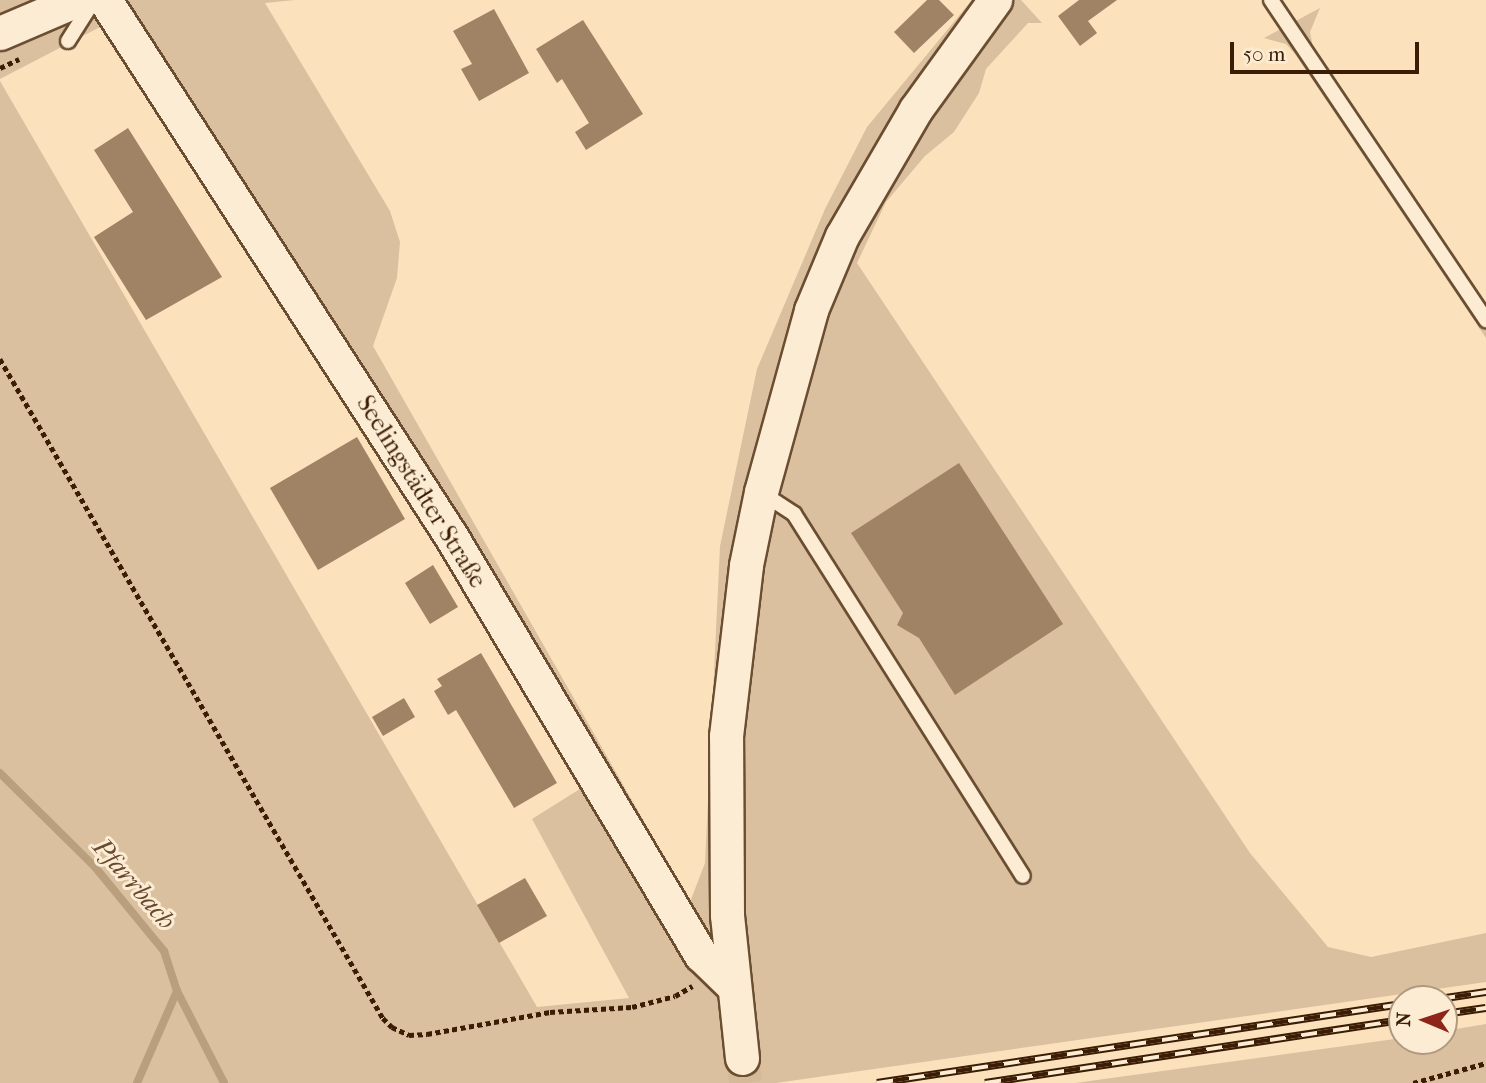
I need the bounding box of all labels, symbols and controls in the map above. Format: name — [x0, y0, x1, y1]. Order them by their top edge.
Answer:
scale bar — [1234, 28, 1423, 72]
text: 50 m — [1243, 42, 1286, 66]
street label: Seelingstädter Straße — [350, 391, 492, 593]
water label: Pfarrbach — [86, 832, 182, 936]
north arrow — [1388, 985, 1458, 1055]
text: N — [1393, 1012, 1415, 1027]

